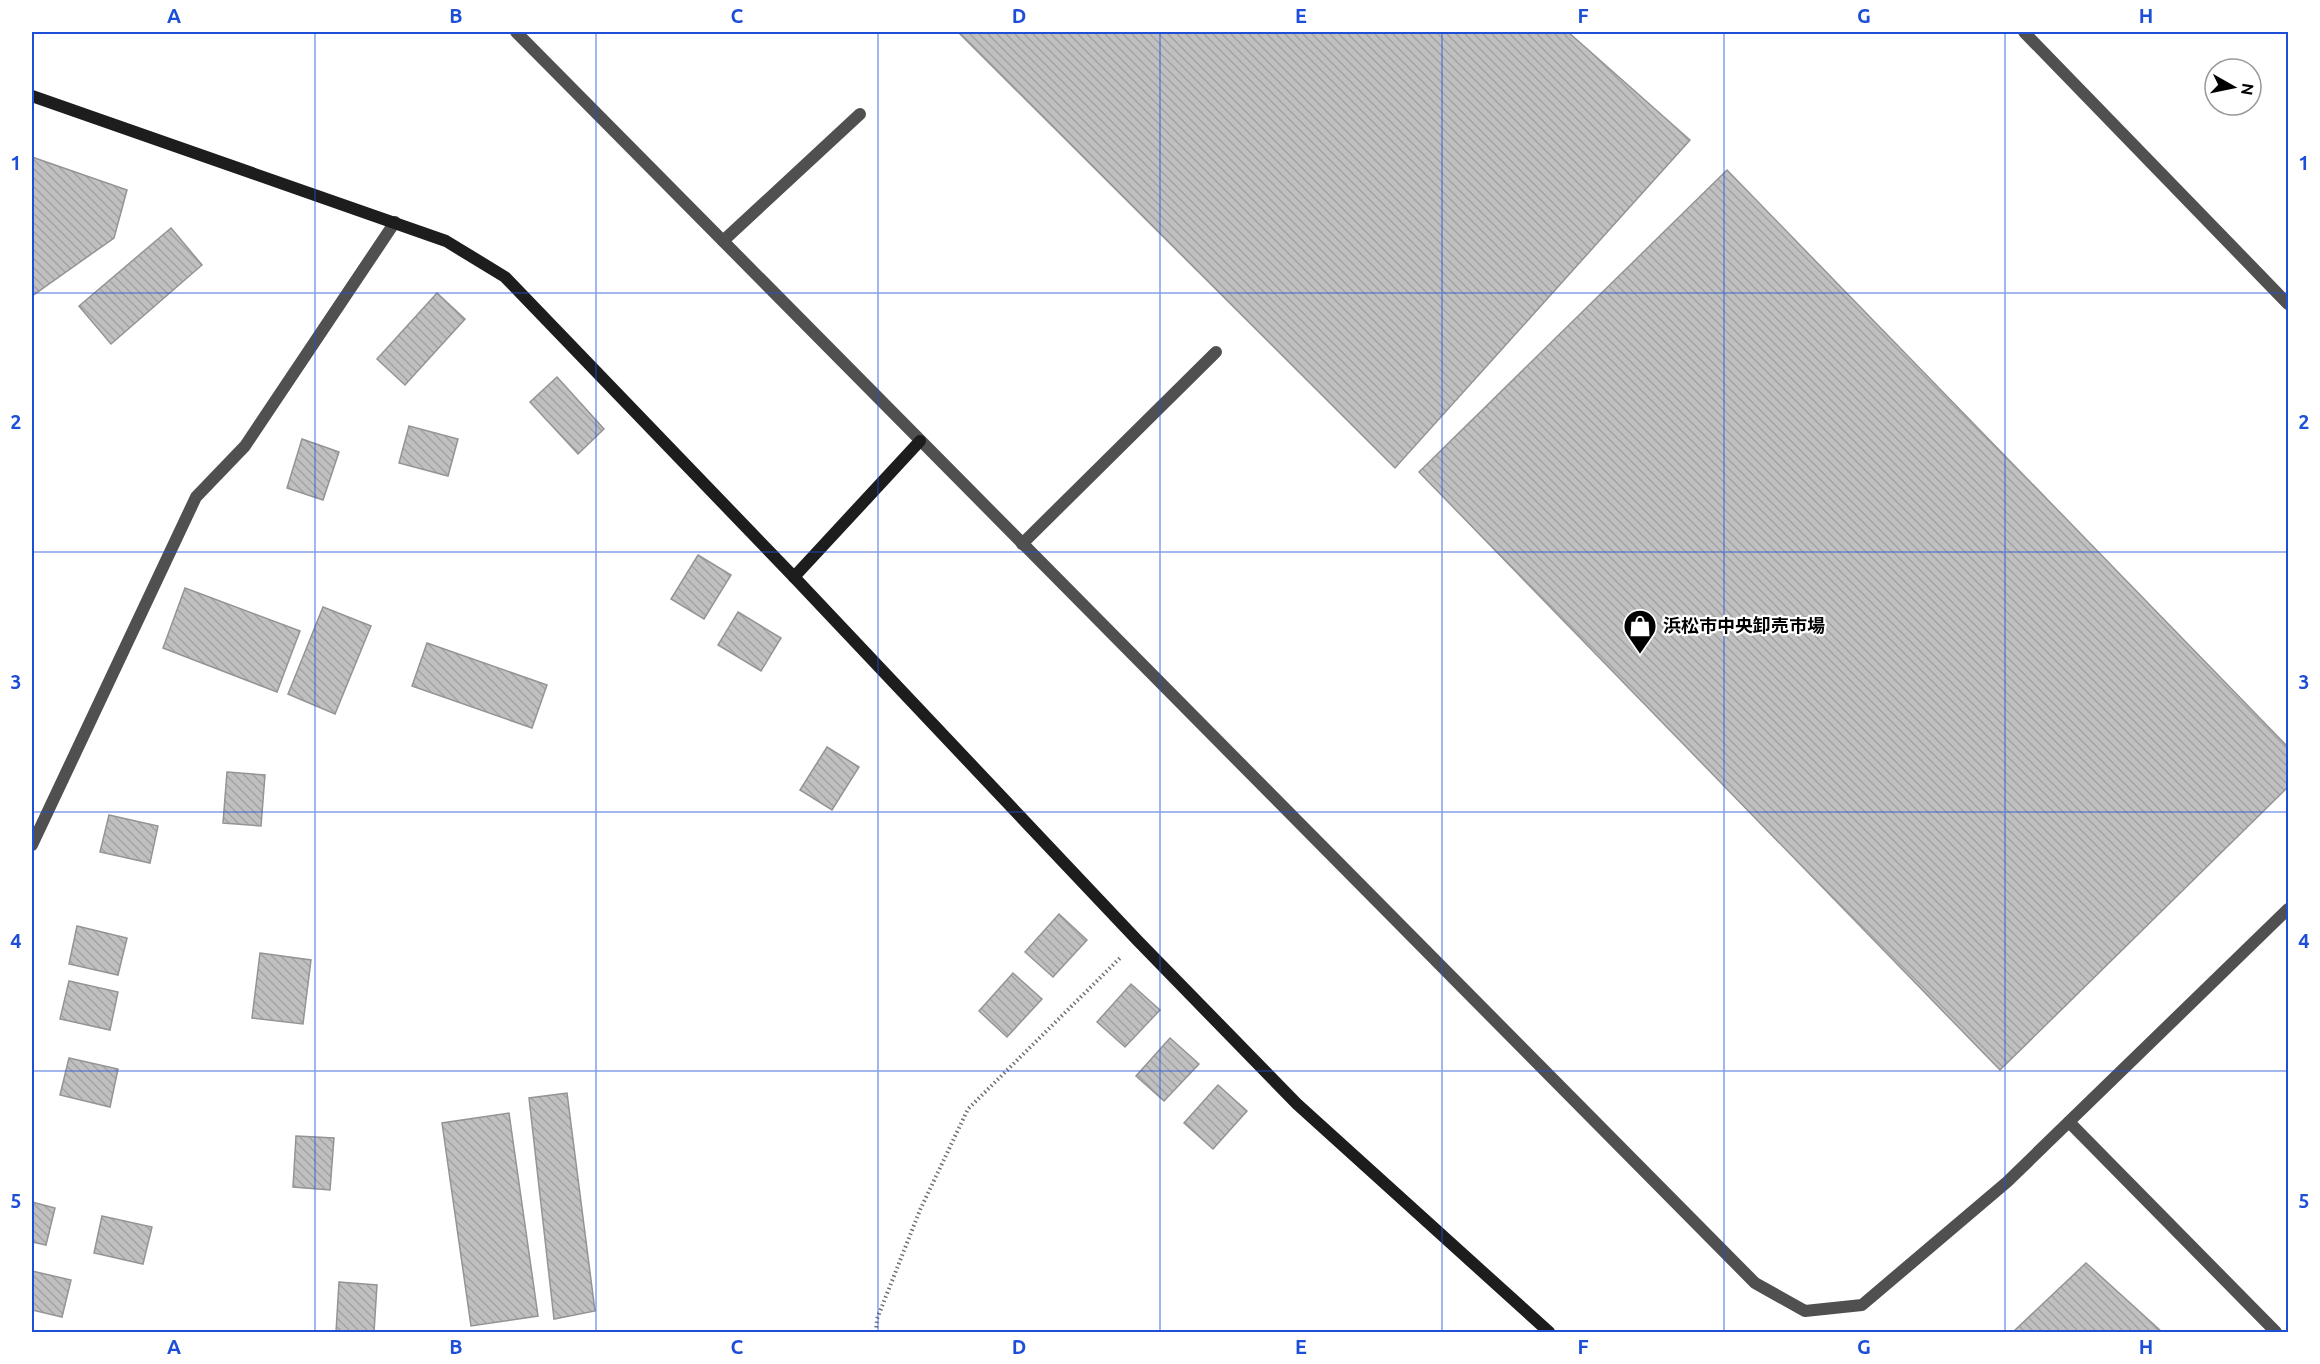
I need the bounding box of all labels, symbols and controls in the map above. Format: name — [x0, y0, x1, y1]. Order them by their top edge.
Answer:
text: A — [167, 4, 181, 27]
text: B — [449, 4, 463, 27]
text: C — [731, 4, 744, 27]
text: D — [1012, 4, 1026, 27]
text: E — [1295, 4, 1307, 27]
text: F — [1577, 4, 1589, 27]
text: G — [1857, 4, 1871, 27]
text: H — [2139, 4, 2153, 27]
north arrow — [2203, 57, 2263, 117]
text: N — [2238, 82, 2258, 97]
text: 1 — [10, 151, 22, 174]
text: 1 — [2298, 151, 2310, 174]
text: 2 — [10, 410, 22, 433]
text: 2 — [2298, 410, 2310, 433]
shop icon: 浜松市中央卸売市場 — [1622, 608, 1658, 655]
place label: 浜松市中央卸売市場 — [1663, 615, 1825, 635]
text: 3 — [10, 670, 22, 693]
text: 3 — [2298, 670, 2310, 693]
text: 4 — [10, 929, 22, 952]
text: 4 — [2298, 929, 2310, 952]
text: 5 — [10, 1189, 22, 1212]
text: 5 — [2298, 1189, 2310, 1212]
text: A — [167, 1335, 181, 1358]
text: B — [449, 1335, 463, 1358]
text: C — [731, 1335, 744, 1358]
text: D — [1012, 1335, 1026, 1358]
text: E — [1295, 1335, 1307, 1358]
text: F — [1577, 1335, 1589, 1358]
text: G — [1857, 1335, 1871, 1358]
text: H — [2139, 1335, 2153, 1358]

